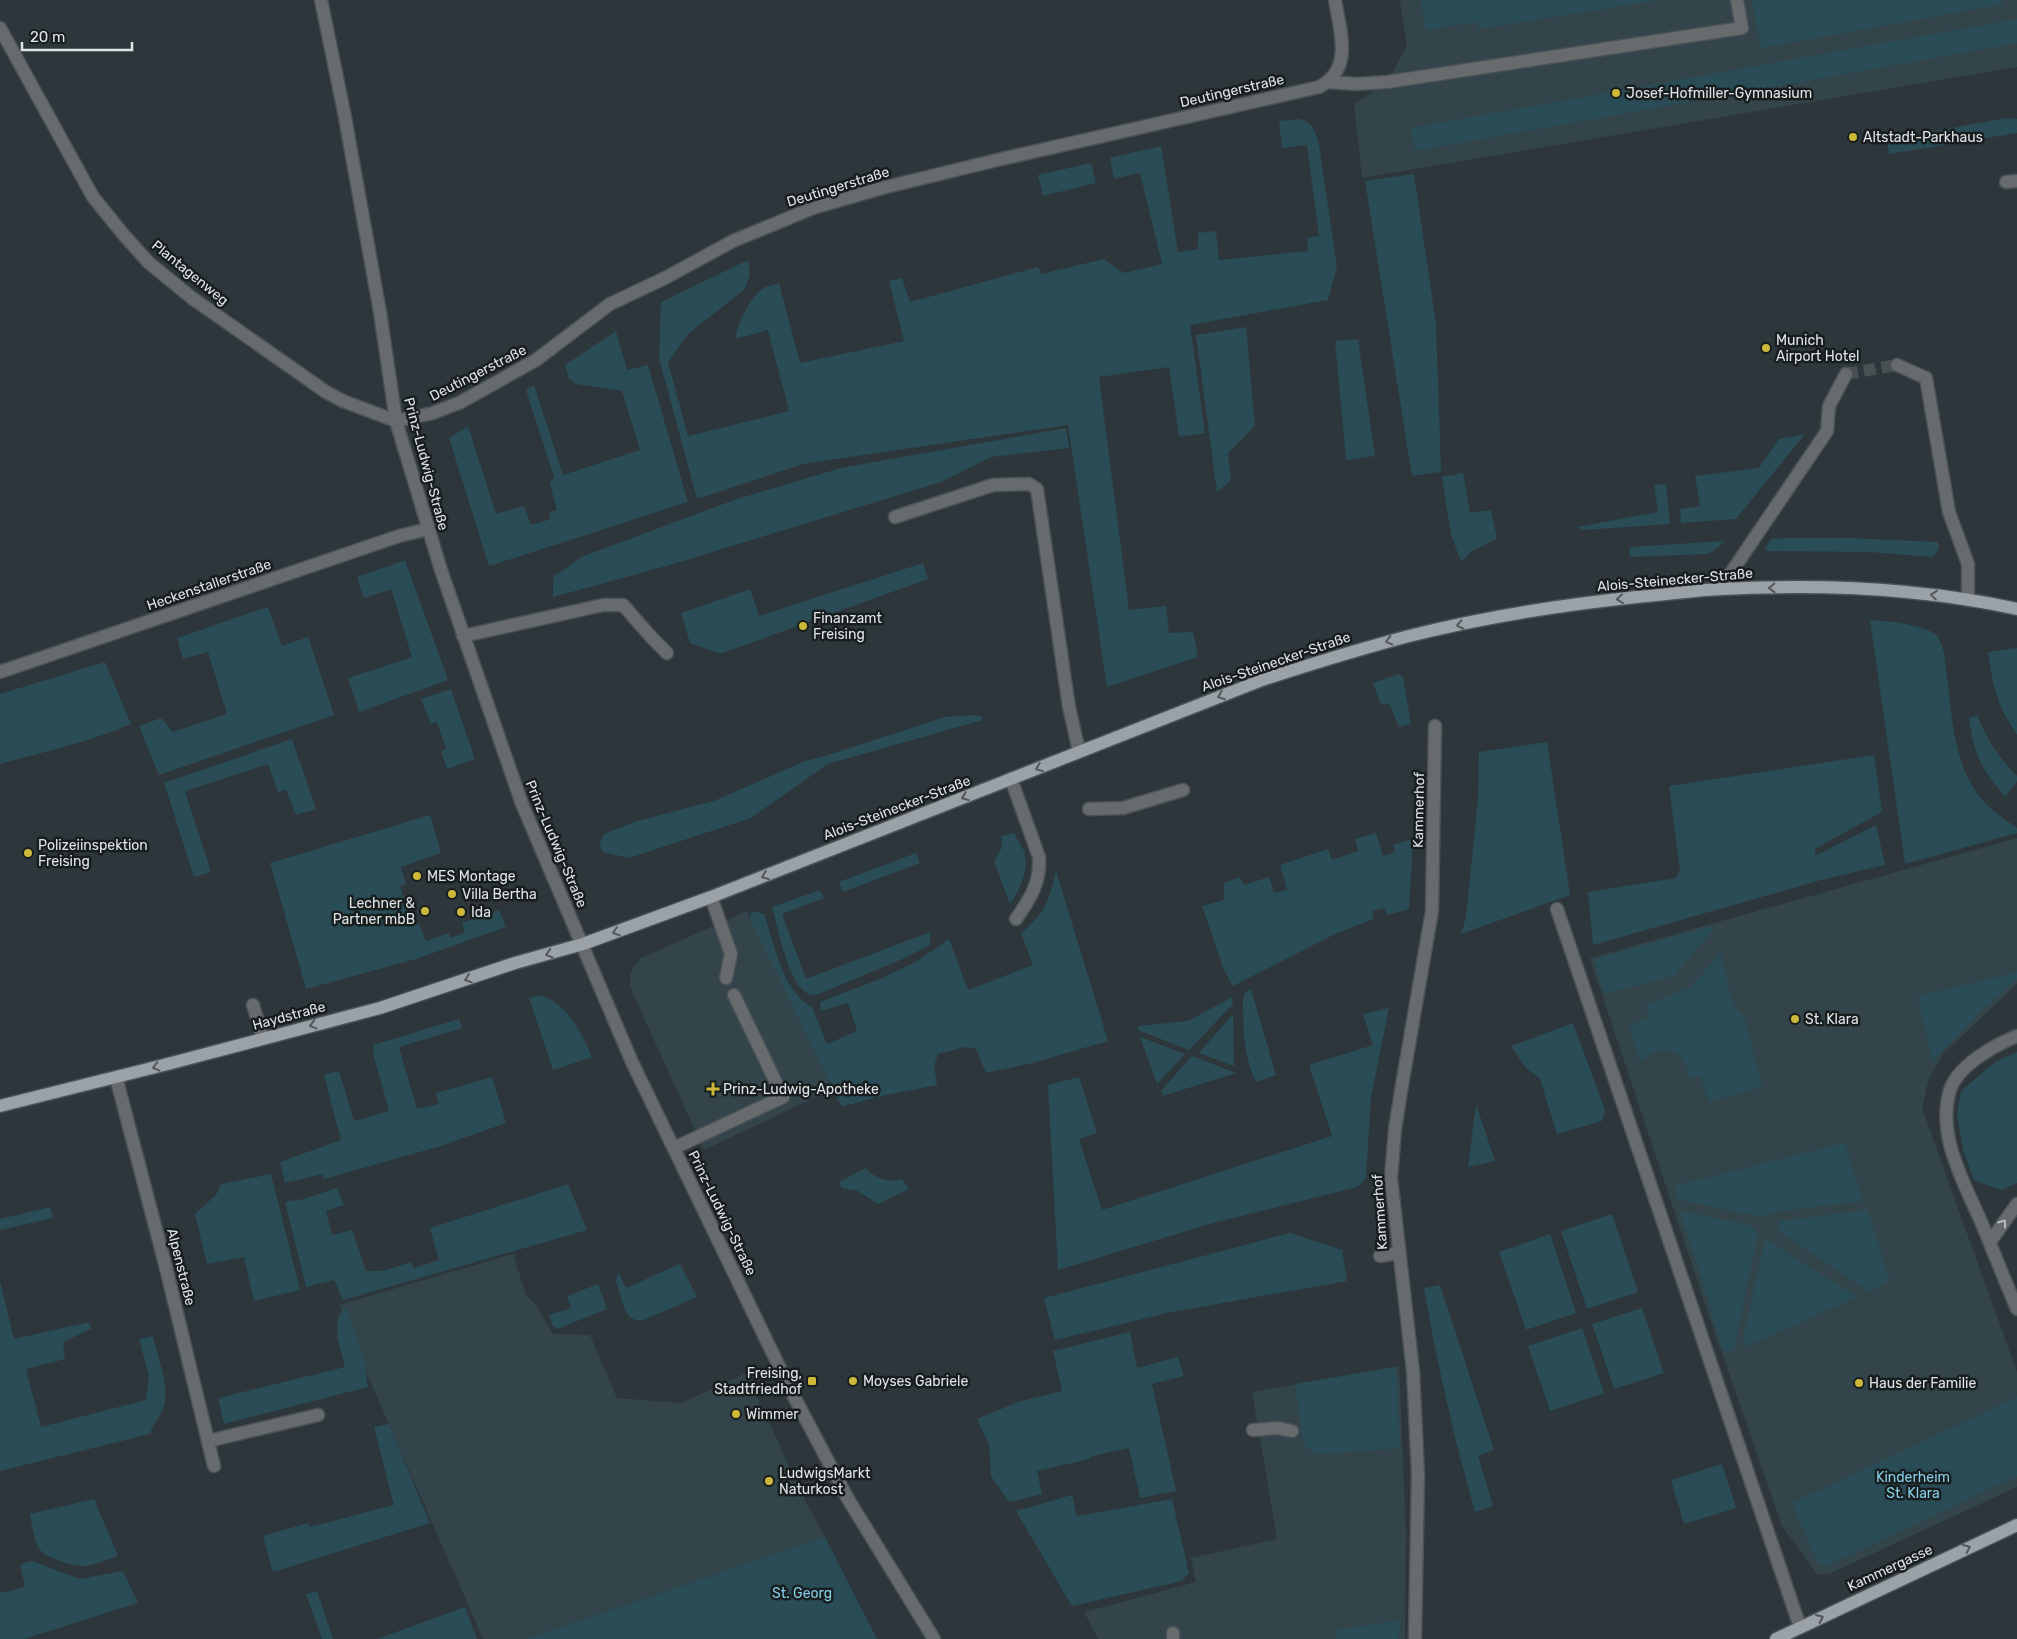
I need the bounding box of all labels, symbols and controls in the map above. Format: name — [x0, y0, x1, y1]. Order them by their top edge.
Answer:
scale bar — [22, 20, 132, 52]
text: 20 m — [30, 28, 65, 46]
street label: Deutingerstraße — [1178, 71, 1286, 111]
place label: Josef-Hofmiller-Gymnasium — [1626, 85, 1812, 102]
marker: Josef-Hofmiller-Gymnasium — [1610, 87, 1622, 99]
place label: Altstadt-Parkhaus — [1863, 129, 1983, 146]
marker: Altstadt-Parkhaus — [1847, 131, 1859, 143]
street label: Deutingerstraße — [785, 163, 892, 211]
street label: Plantagenweg — [148, 237, 232, 309]
place label: Munich Airport Hotel — [1776, 332, 1859, 365]
street label: Deutingerstraße — [427, 341, 529, 405]
marker: Munich Airport Hotel — [1760, 342, 1772, 354]
street label: Prinz-Ludwig-Straße — [400, 396, 452, 532]
street label: Heckenstallerstraße — [144, 556, 274, 614]
street label: Alois-Steinecker-Straße — [1596, 565, 1754, 595]
one-way arrow — [1768, 583, 1776, 593]
one-way arrow — [1930, 591, 1939, 601]
one-way arrow — [1616, 593, 1624, 604]
place label: Finanzamt Freising — [813, 610, 882, 643]
one-way arrow — [1456, 619, 1465, 630]
marker: Finanzamt Freising — [797, 620, 809, 632]
street label: Alois-Steinecker-Straße — [1199, 628, 1353, 695]
one-way arrow — [1385, 636, 1394, 646]
one-way arrow — [1217, 690, 1225, 700]
one-way arrow — [1035, 762, 1044, 772]
street label: Kammerhof — [1410, 771, 1428, 848]
street label: Alois-Steinecker-Straße — [821, 772, 973, 844]
street label: Prinz-Ludwig-Straße — [521, 778, 591, 910]
one-way arrow — [961, 791, 970, 801]
place label: Polizeiinspektion Freising — [38, 837, 148, 870]
marker: Polizeiinspektion Freising — [22, 847, 34, 859]
place label: MES Montage — [427, 868, 516, 885]
one-way arrow — [761, 869, 770, 880]
marker: MES Montage — [411, 870, 423, 882]
place label: Villa Bertha — [462, 886, 537, 903]
marker: Villa Bertha — [446, 888, 458, 900]
place label: Lechner & Partner mbB — [333, 895, 415, 928]
place label: Ida — [471, 904, 491, 921]
marker: Lechner & Partner mbB — [419, 905, 431, 917]
marker: Ida — [455, 906, 467, 918]
one-way arrow — [612, 927, 621, 937]
one-way arrow — [545, 948, 553, 958]
one-way arrow — [465, 973, 473, 983]
street label: Haydstraße — [251, 998, 328, 1034]
place label: St. Klara — [1805, 1011, 1859, 1028]
marker: St. Klara — [1789, 1013, 1801, 1025]
one-way arrow — [308, 1019, 317, 1030]
one-way arrow — [151, 1061, 160, 1072]
place label: Prinz-Ludwig-Apotheke — [723, 1081, 879, 1098]
marker: Prinz-Ludwig-Apotheke — [707, 1083, 719, 1095]
street label: Prinz-Ludwig-Straße — [684, 1148, 760, 1278]
street label: Kammerhof — [1369, 1173, 1391, 1250]
one-way arrow — [1997, 1219, 2006, 1229]
street label: Alpenstraße — [163, 1227, 199, 1308]
place label: Freising, Stadtfriedhof — [714, 1365, 803, 1398]
place label: Moyses Gabriele — [863, 1373, 968, 1390]
marker: Freising, Stadtfriedhof — [806, 1375, 818, 1387]
marker: Moyses Gabriele — [847, 1375, 859, 1387]
place label: Haus der Familie — [1869, 1375, 1976, 1392]
marker: Haus der Familie — [1853, 1377, 1865, 1389]
place label: Wimmer — [746, 1406, 799, 1423]
marker: Wimmer — [730, 1408, 742, 1420]
place label: LudwigsMarkt Naturkost — [779, 1465, 871, 1498]
park label: Kinderheim St. Klara — [1876, 1469, 1950, 1502]
marker: LudwigsMarkt Naturkost — [763, 1475, 775, 1487]
street label: Kammergasse — [1845, 1541, 1935, 1595]
one-way arrow — [1962, 1544, 1971, 1555]
park label: St. Georg — [772, 1585, 832, 1602]
one-way arrow — [1815, 1613, 1824, 1624]

